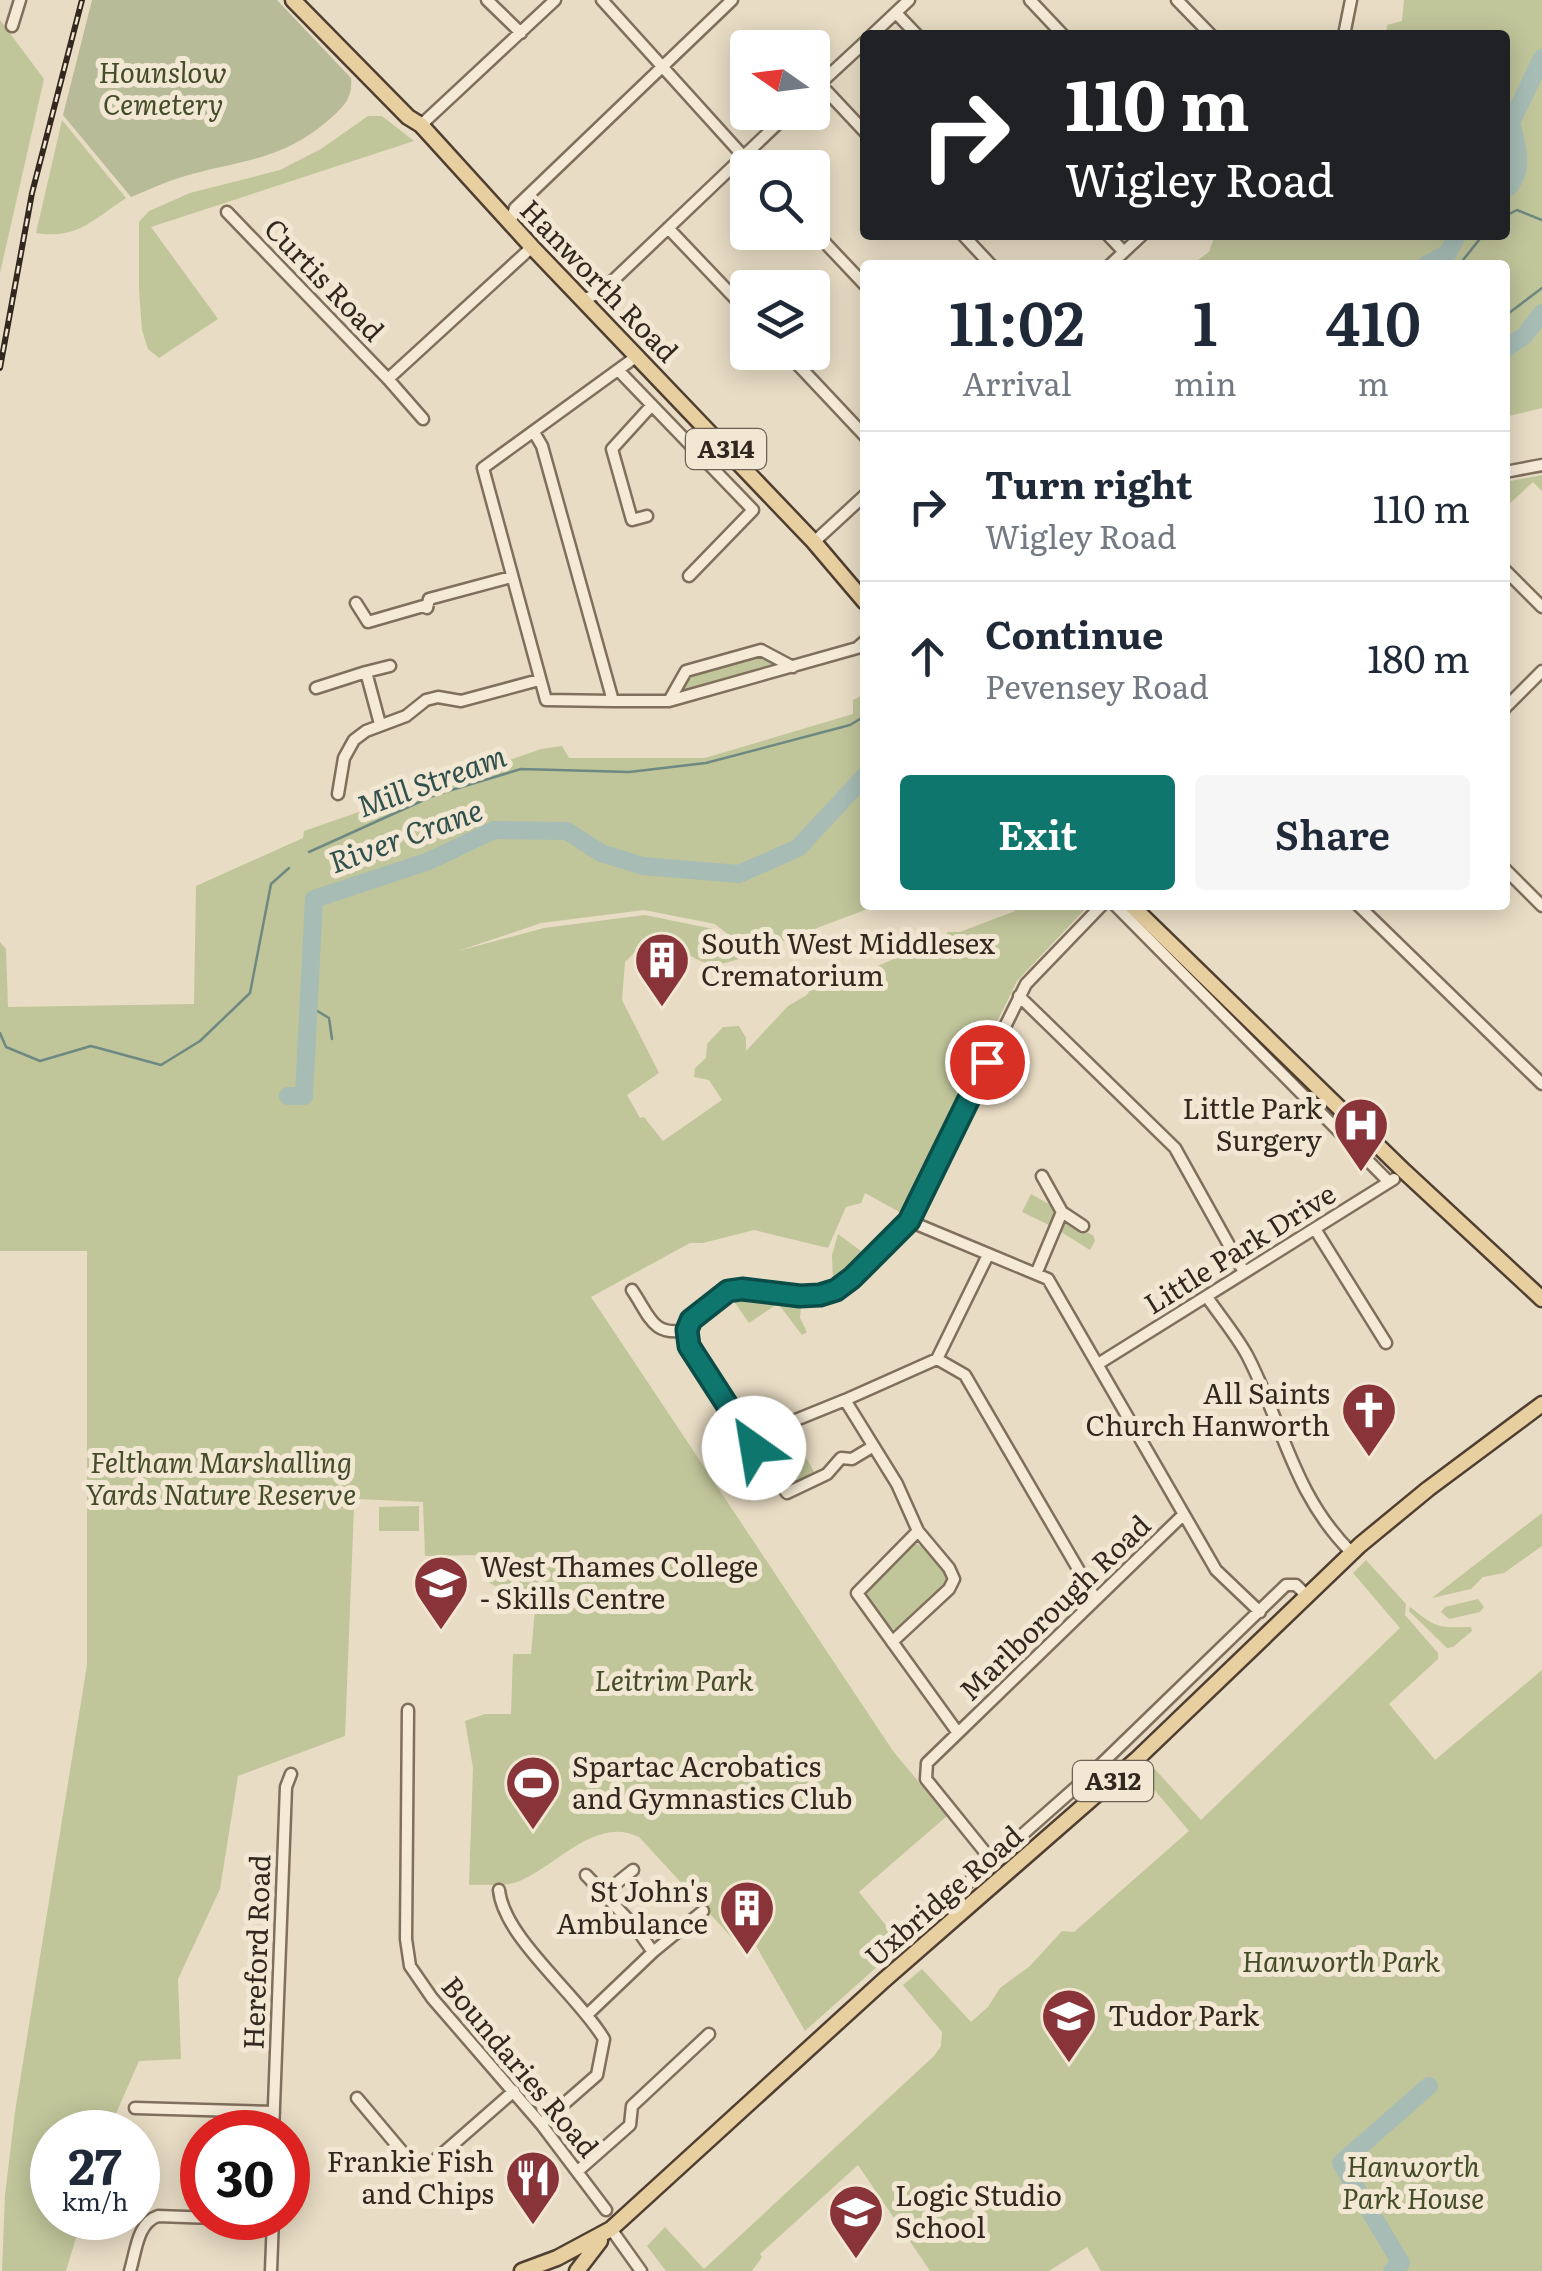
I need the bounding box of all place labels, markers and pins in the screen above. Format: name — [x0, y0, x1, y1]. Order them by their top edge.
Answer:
place label: South West Middlesex Crematorium — [701, 921, 995, 995]
building icon: South West Middlesex Crematorium — [632, 930, 692, 1009]
pin — [945, 1020, 1030, 1105]
place label: Little Park Surgery — [1182, 1086, 1323, 1160]
hospital icon: Little Park Surgery — [1331, 1095, 1391, 1174]
place label: All Saints Church Hanworth — [1086, 1371, 1330, 1445]
church icon: All Saints Church Hanworth — [1339, 1380, 1399, 1459]
place label: West Thames College - Skills Centre — [480, 1544, 758, 1618]
school or university icon: West Thames College - Skills Centre — [411, 1553, 471, 1632]
place label: Spartac Acrobatics and Gymnastics Club — [572, 1744, 853, 1818]
sports icon: Spartac Acrobatics and Gymnastics Club — [503, 1753, 563, 1832]
place label: St John's Ambulance — [556, 1869, 708, 1943]
building icon: St John's Ambulance — [717, 1878, 777, 1957]
school or university icon: Tudor Park — [1039, 1986, 1099, 2065]
place label: Tudor Park — [1108, 1993, 1260, 2035]
place label: Frankie Fish and Chips — [327, 2139, 494, 2213]
restaurant icon: Frankie Fish and Chips — [503, 2148, 563, 2227]
place label: Logic Studio School — [895, 2173, 1062, 2247]
school or university icon: Logic Studio School — [826, 2182, 886, 2261]

